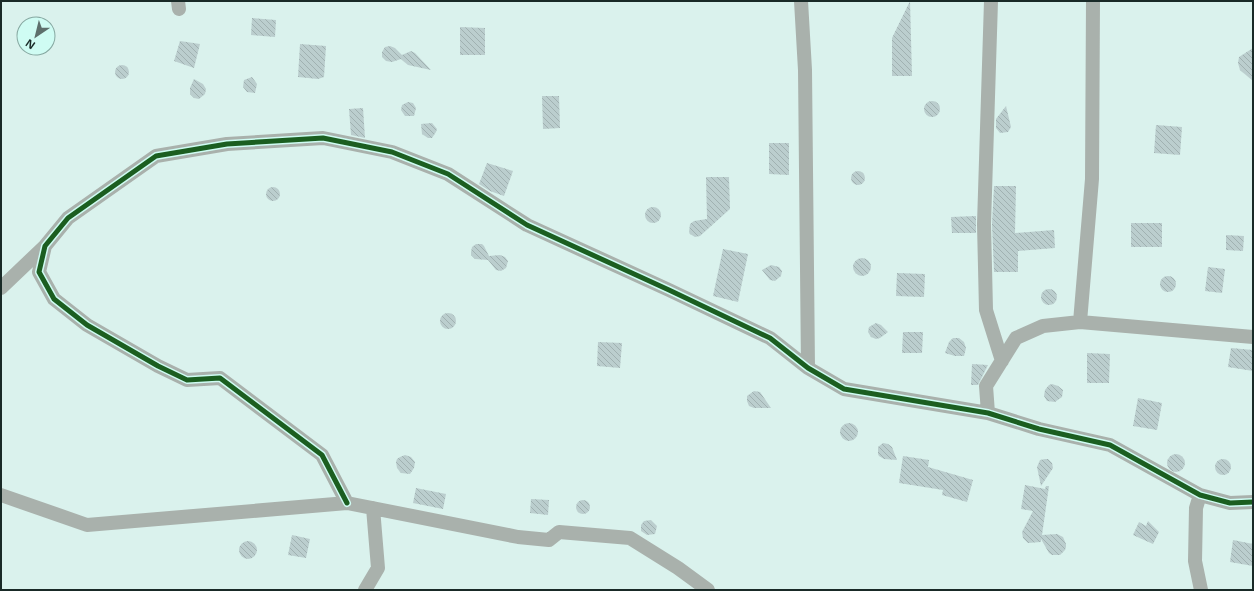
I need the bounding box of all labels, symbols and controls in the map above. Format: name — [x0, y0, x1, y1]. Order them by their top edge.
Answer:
north arrow — [16, 16, 56, 56]
text: N — [22, 36, 38, 53]

